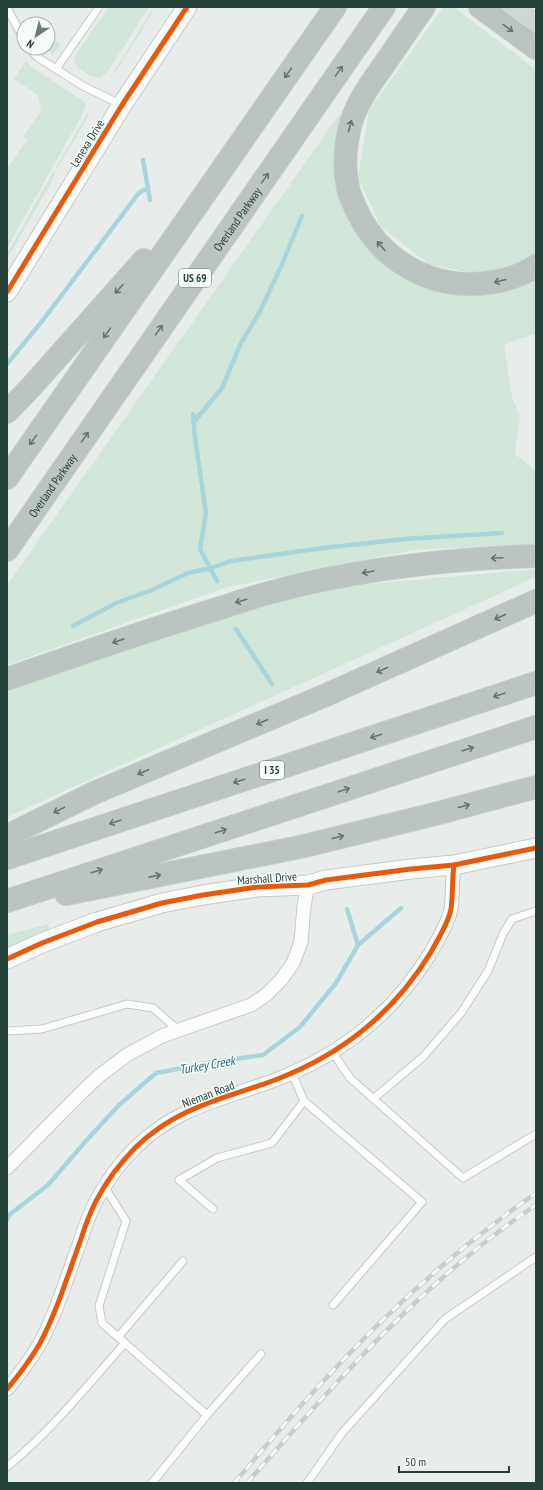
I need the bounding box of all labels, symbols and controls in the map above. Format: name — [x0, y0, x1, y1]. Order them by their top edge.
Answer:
north arrow — [16, 16, 56, 56]
one-way arrow — [502, 24, 513, 32]
text: N — [24, 37, 37, 52]
one-way arrow — [335, 66, 343, 77]
one-way arrow — [284, 68, 292, 79]
street label: Lenexa Drive — [66, 116, 108, 170]
one-way arrow — [347, 120, 355, 133]
one-way arrow — [261, 172, 269, 183]
street label: Overland Parkway — [209, 184, 264, 254]
one-way arrow — [376, 241, 385, 251]
road number: US 69 — [179, 269, 211, 287]
one-way arrow — [494, 278, 507, 285]
one-way arrow — [114, 283, 123, 294]
one-way arrow — [155, 325, 163, 336]
one-way arrow — [103, 328, 111, 339]
one-way arrow — [81, 432, 89, 443]
one-way arrow — [29, 434, 37, 445]
street label: Overland Parkway — [25, 450, 80, 520]
one-way arrow — [491, 554, 504, 561]
one-way arrow — [362, 569, 375, 577]
one-way arrow — [235, 598, 248, 605]
one-way arrow — [495, 614, 507, 621]
one-way arrow — [111, 638, 124, 645]
one-way arrow — [376, 667, 388, 674]
one-way arrow — [493, 692, 506, 699]
one-way arrow — [257, 718, 269, 726]
one-way arrow — [370, 732, 382, 740]
one-way arrow — [461, 745, 473, 753]
road number: I 35 — [260, 761, 284, 779]
one-way arrow — [137, 769, 149, 777]
one-way arrow — [232, 778, 245, 785]
one-way arrow — [338, 786, 351, 793]
one-way arrow — [457, 802, 470, 809]
one-way arrow — [53, 807, 65, 814]
one-way arrow — [109, 819, 122, 826]
one-way arrow — [214, 827, 227, 834]
one-way arrow — [331, 833, 344, 841]
one-way arrow — [91, 867, 103, 875]
street label: Marshall Drive — [237, 868, 297, 888]
one-way arrow — [148, 872, 161, 880]
water label: Turkey Creek — [178, 1051, 238, 1078]
street label: Nieman Road — [180, 1077, 236, 1111]
scale bar — [399, 1448, 509, 1474]
text: 50 m — [405, 1454, 426, 1469]

